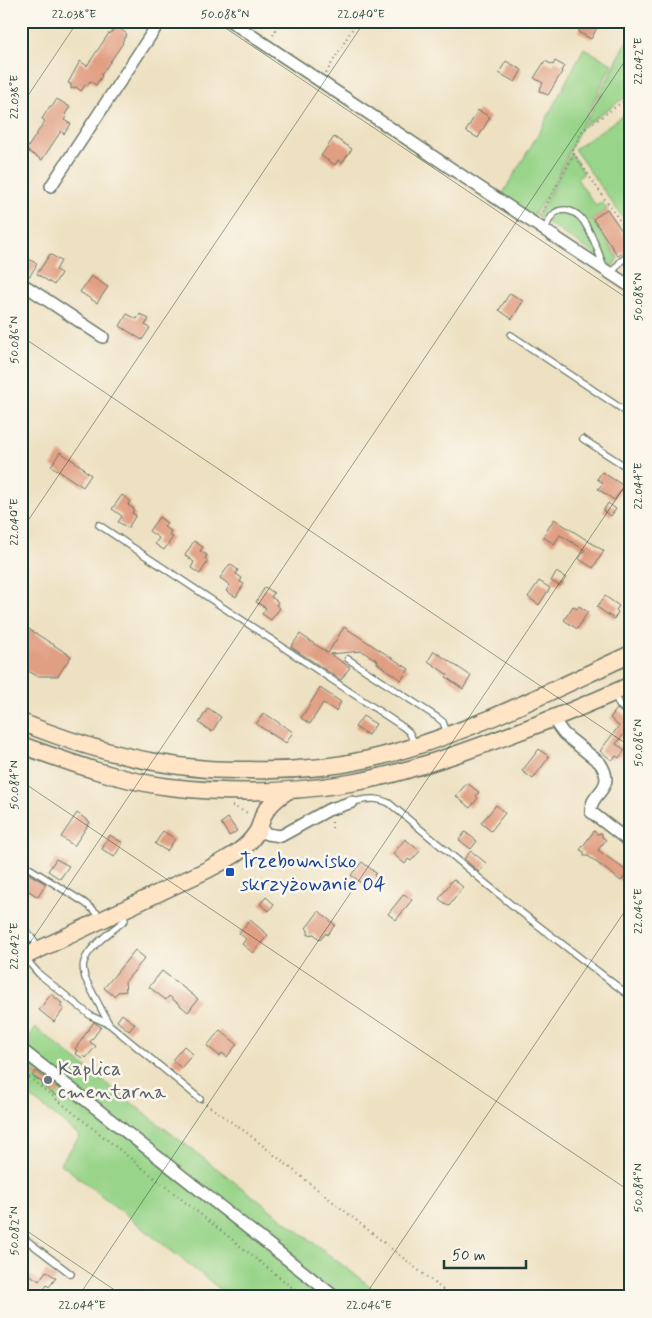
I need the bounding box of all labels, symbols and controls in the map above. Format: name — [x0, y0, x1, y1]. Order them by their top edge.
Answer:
text: 22.038°E — [52, 7, 96, 23]
text: 50.088°N — [201, 7, 249, 23]
text: 22.040°E — [337, 7, 385, 23]
text: 22.042°E — [631, 37, 647, 85]
text: 22.038°E — [7, 75, 23, 119]
text: 50.088°N — [631, 273, 647, 321]
text: 50.086°N — [7, 316, 23, 364]
text: 22.044°E — [631, 462, 647, 510]
text: 22.040°E — [7, 498, 23, 546]
text: 50.086°N — [631, 719, 647, 767]
text: 50.084°N — [7, 760, 23, 810]
place label: Trzebownisko skrzyżowanie 04 — [240, 848, 386, 898]
marker: Trzebownisko skrzyżowanie 04 — [224, 866, 236, 878]
text: 22.046°E — [631, 888, 647, 934]
text: 22.042°E — [7, 922, 23, 970]
place label: Kaplica cmentarna — [58, 1056, 167, 1106]
marker: Kaplica cmentarna — [42, 1074, 54, 1086]
text: 50.084°N — [631, 1163, 647, 1213]
text: 50.082°N — [7, 1206, 23, 1256]
scale bar — [444, 1238, 527, 1270]
text: 50 m — [452, 1246, 486, 1266]
text: 22.044°E — [58, 1298, 106, 1314]
text: 22.046°E — [346, 1298, 392, 1314]

